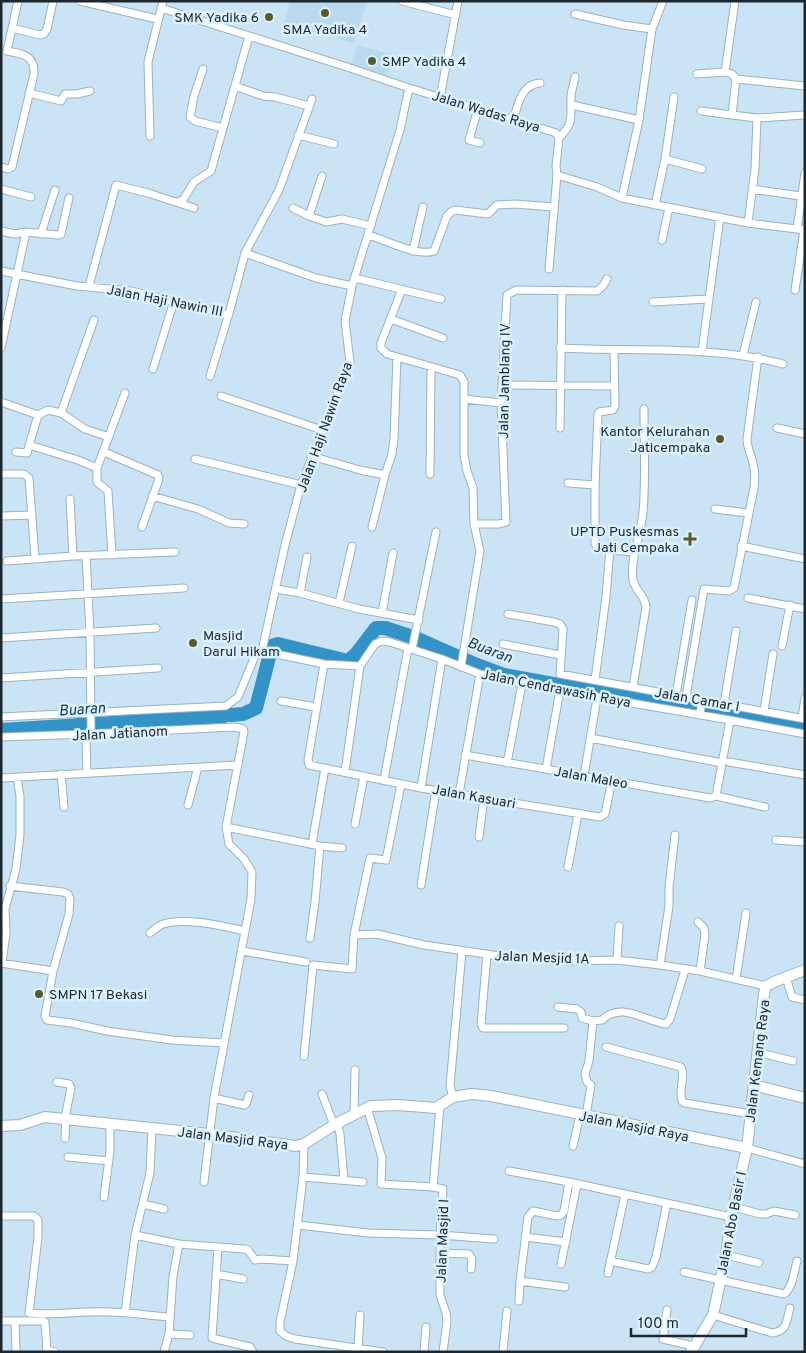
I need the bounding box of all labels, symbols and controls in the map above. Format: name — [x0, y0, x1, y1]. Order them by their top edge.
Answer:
marker: SMA Yadika 4 — [319, 7, 331, 19]
place label: SMK Yadika 6 — [174, 10, 259, 27]
marker: SMK Yadika 6 — [263, 11, 275, 23]
place label: SMA Yadika 4 — [283, 22, 367, 39]
place label: SMP Yadika 4 — [382, 54, 467, 71]
marker: SMP Yadika 4 — [366, 55, 378, 67]
street label: Jalan Wadas Raya — [429, 88, 542, 137]
street label: Jalan Haji Nawin III — [105, 282, 224, 321]
street label: Jalan Jamblang IV — [496, 323, 515, 439]
street label: Jalan Haji Nawin Raya — [294, 360, 357, 495]
place label: Kantor Kelurahan Jaticempaka — [600, 424, 710, 457]
marker: Kantor Kelurahan Jaticempaka — [714, 433, 726, 445]
place label: UPTD Puskesmas Jati Cempaka — [570, 524, 679, 557]
marker: UPTD Puskesmas Jati Cempaka — [683, 532, 697, 546]
place label: Masjid Darul Hikam — [203, 628, 280, 661]
water label: Buaran — [464, 634, 515, 669]
marker: Masjid Darul Hikam — [187, 637, 199, 649]
street label: Jalan Cendrawasih Raya — [479, 667, 632, 712]
street label: Jalan Camar I — [653, 685, 741, 716]
water label: Buaran — [58, 699, 106, 722]
street label: Jalan Jatianom — [72, 723, 168, 745]
street label: Jalan Maleo — [552, 764, 629, 793]
street label: Jalan Kasuari — [431, 782, 517, 813]
street label: Jalan Mesjid 1A — [494, 948, 590, 969]
place label: SMPN 17 Bekasi — [49, 987, 147, 1004]
marker: SMPN 17 Bekasi — [33, 988, 45, 1000]
street label: Jalan Kemang Raya — [743, 999, 774, 1124]
street label: Jalan Masjid Raya — [577, 1108, 690, 1146]
street label: Jalan Masjid Raya — [176, 1124, 289, 1155]
street label: Jalan Abo Basir I — [714, 1170, 751, 1276]
street label: Jalan Masjid I — [434, 1199, 453, 1284]
scale bar — [631, 1306, 746, 1338]
text: 100 m — [638, 1315, 679, 1334]

